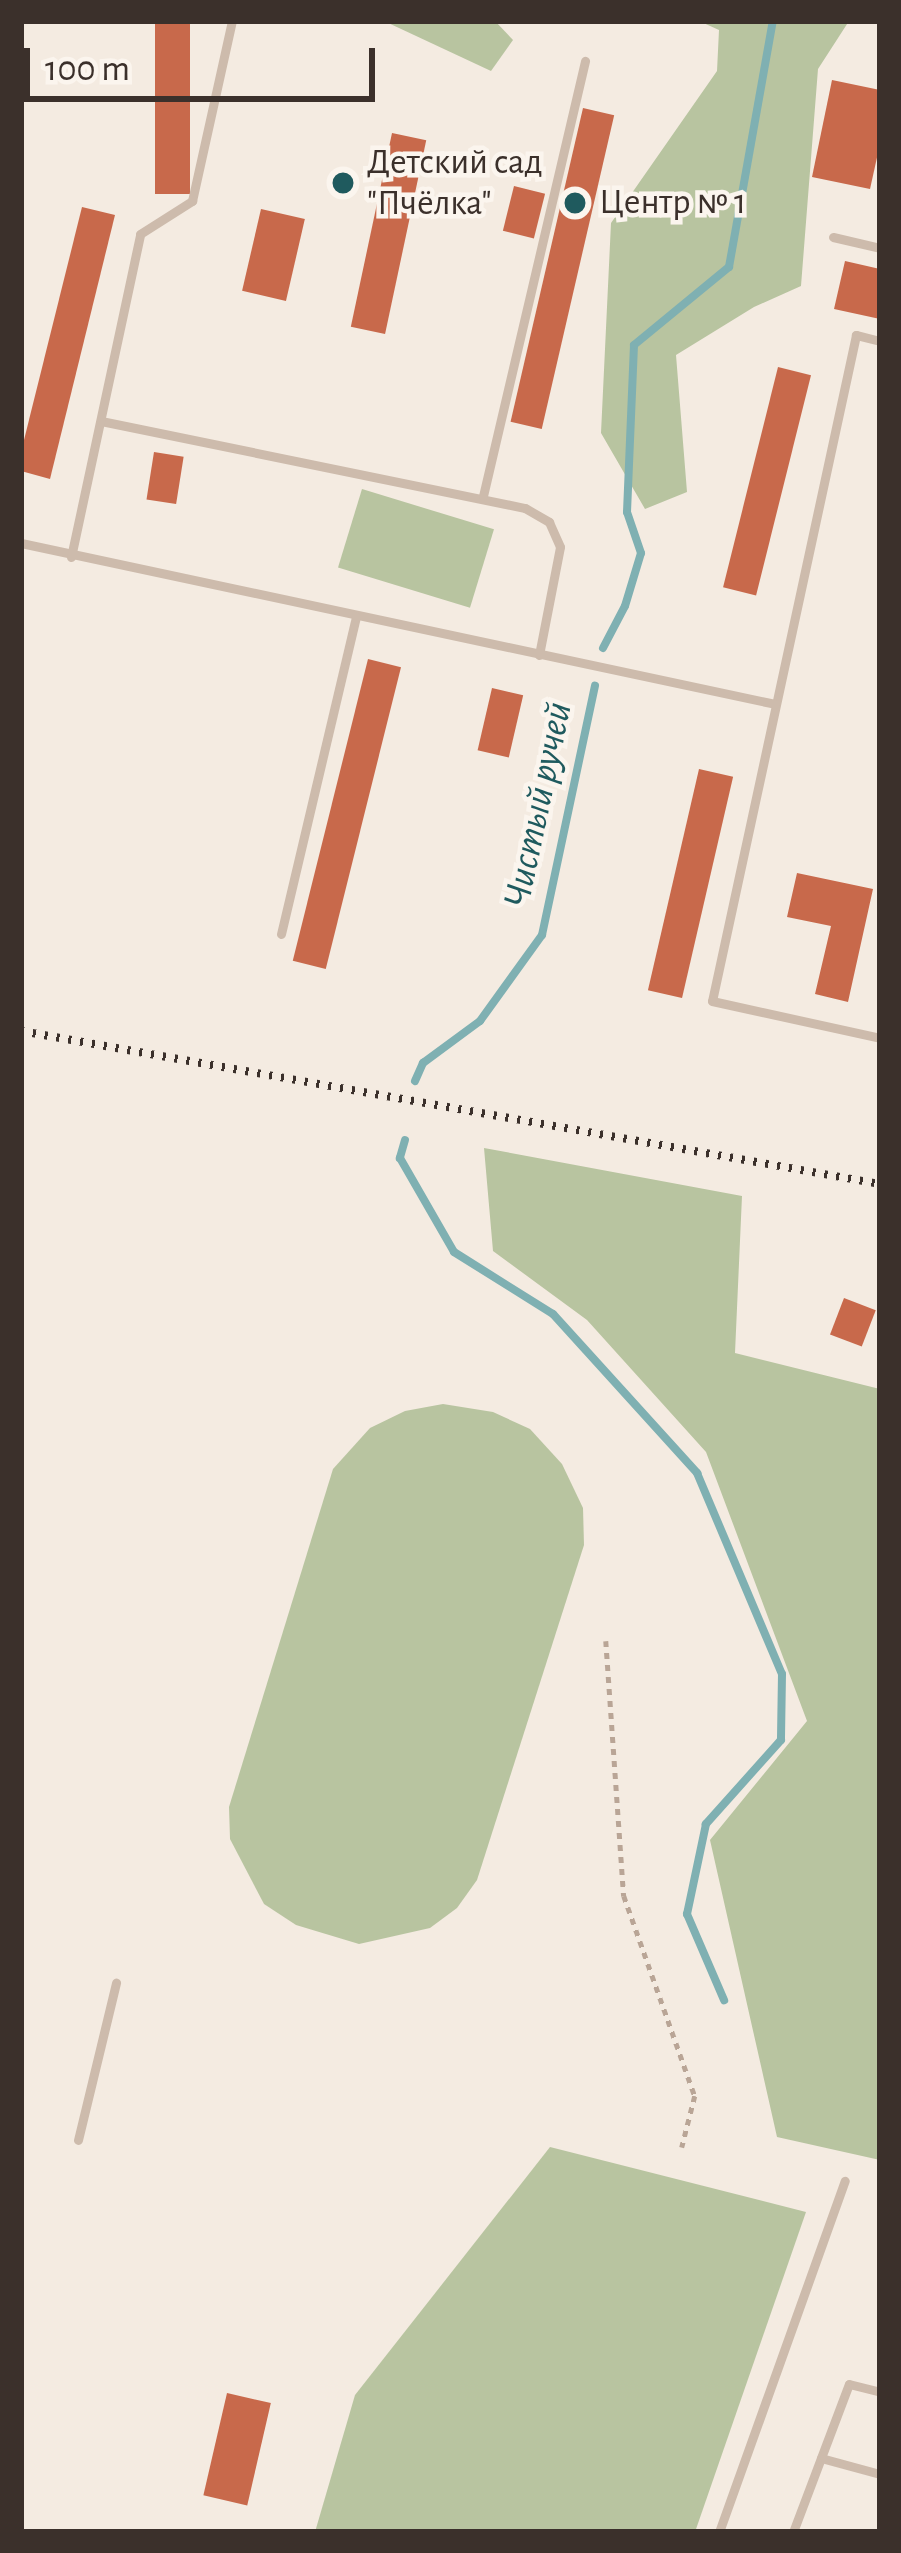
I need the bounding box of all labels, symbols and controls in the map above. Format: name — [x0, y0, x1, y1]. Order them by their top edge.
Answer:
scale bar — [30, 24, 381, 98]
text: 100 m — [45, 51, 130, 87]
place label: Детский сад "Пчёлка" — [367, 140, 543, 225]
marker: Детский сад "Пчёлка" — [330, 170, 356, 196]
place label: Центр № 1 — [599, 181, 746, 225]
marker: Центр № 1 — [562, 190, 588, 216]
water label: Чистый ручей — [494, 698, 584, 912]

